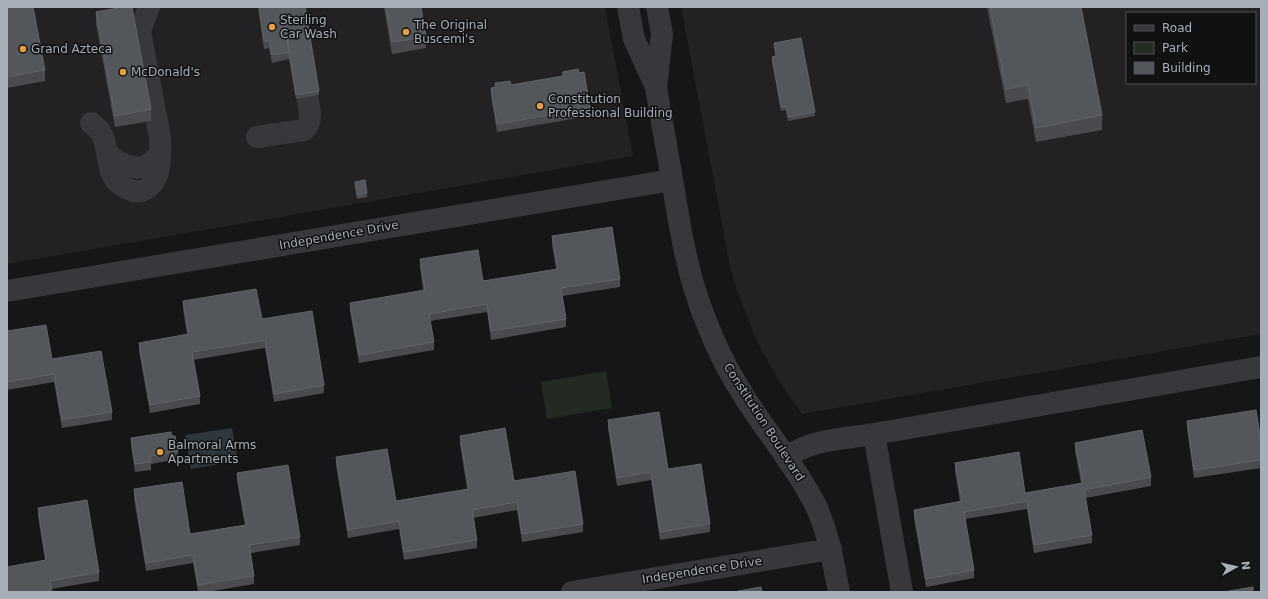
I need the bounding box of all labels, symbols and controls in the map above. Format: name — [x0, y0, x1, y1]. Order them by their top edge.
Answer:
legend — [1126, 12, 1256, 84]
place label: Sterling Car Wash — [280, 13, 337, 41]
place label: The Original Buscemi's — [413, 18, 487, 46]
text: Road — [1162, 21, 1192, 35]
marker: Sterling Car Wash — [267, 22, 277, 32]
marker: The Original Buscemi's — [401, 27, 411, 37]
text: Park — [1162, 41, 1188, 55]
place label: Grand Azteca — [31, 42, 112, 56]
marker: Grand Azteca — [18, 44, 28, 54]
text: Building — [1162, 61, 1211, 75]
place label: McDonald's — [131, 65, 200, 79]
marker: McDonald's — [118, 67, 128, 77]
place label: Constitution Professional Building — [548, 92, 673, 120]
marker: Constitution Professional Building — [535, 101, 545, 111]
street label: Independence Drive — [278, 218, 400, 252]
street label: Constitution Boulevard — [721, 361, 807, 483]
place label: Balmoral Arms Apartments — [168, 438, 256, 466]
marker: Balmoral Arms Apartments — [155, 447, 165, 457]
north arrow — [1216, 547, 1256, 587]
street label: Independence Drive — [641, 554, 763, 586]
text: N — [1238, 560, 1252, 571]

